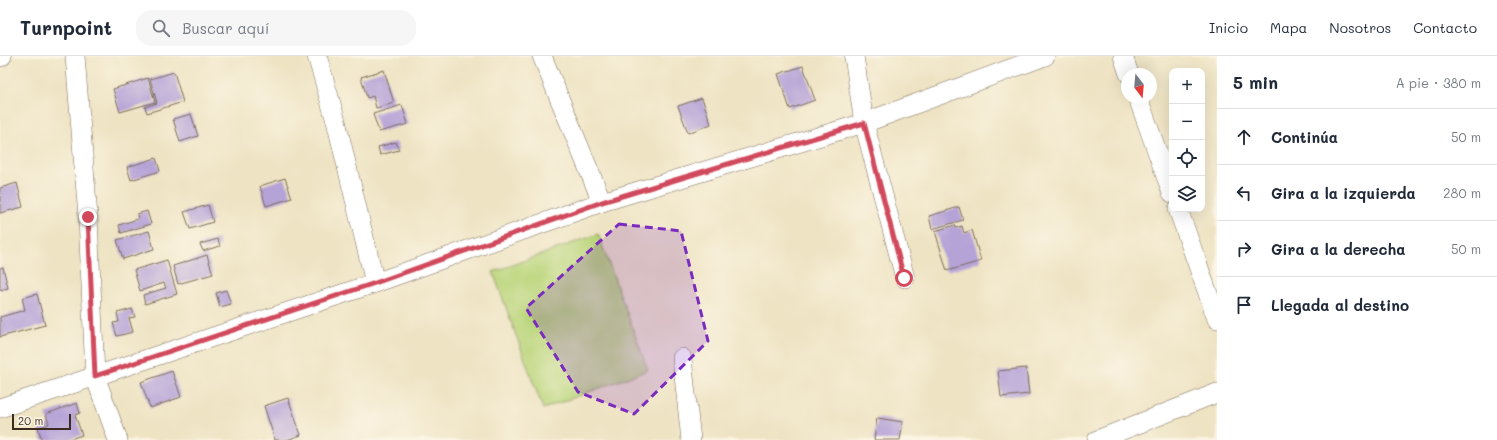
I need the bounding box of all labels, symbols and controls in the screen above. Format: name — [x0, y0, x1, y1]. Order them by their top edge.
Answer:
search box — [136, 10, 416, 46]
text: Turnpoint — [20, 15, 112, 40]
icon: search — [150, 17, 172, 39]
text: Buscar aquí — [182, 18, 269, 38]
text: Inicio — [1209, 18, 1248, 37]
text: Mapa — [1270, 18, 1307, 37]
text: Nosotros — [1329, 18, 1391, 37]
text: Contacto — [1413, 18, 1477, 37]
north arrow — [1121, 68, 1157, 104]
map controls — [1169, 68, 1205, 212]
button: + — [1169, 68, 1205, 104]
text: 5 min — [1233, 71, 1278, 93]
text: A pie · 380 m — [1396, 74, 1481, 91]
button: − — [1169, 104, 1205, 140]
icon: ahead — [1233, 126, 1255, 148]
text: Continúa — [1271, 127, 1338, 147]
text: 50 m — [1451, 128, 1481, 145]
button: locate — [1169, 140, 1205, 176]
button: layers — [1169, 176, 1205, 212]
icon: left — [1233, 182, 1255, 204]
text: Gira a la izquierda — [1271, 183, 1416, 203]
text: 280 m — [1443, 184, 1481, 201]
route end — [79, 208, 97, 226]
icon: right — [1233, 238, 1255, 260]
text: Gira a la derecha — [1271, 239, 1405, 259]
text: 50 m — [1451, 240, 1481, 257]
route start — [895, 269, 913, 287]
icon: arrive — [1233, 294, 1255, 316]
text: Llegada al destino — [1271, 295, 1409, 315]
scale bar — [12, 412, 71, 431]
text: 20 m — [18, 413, 43, 428]

